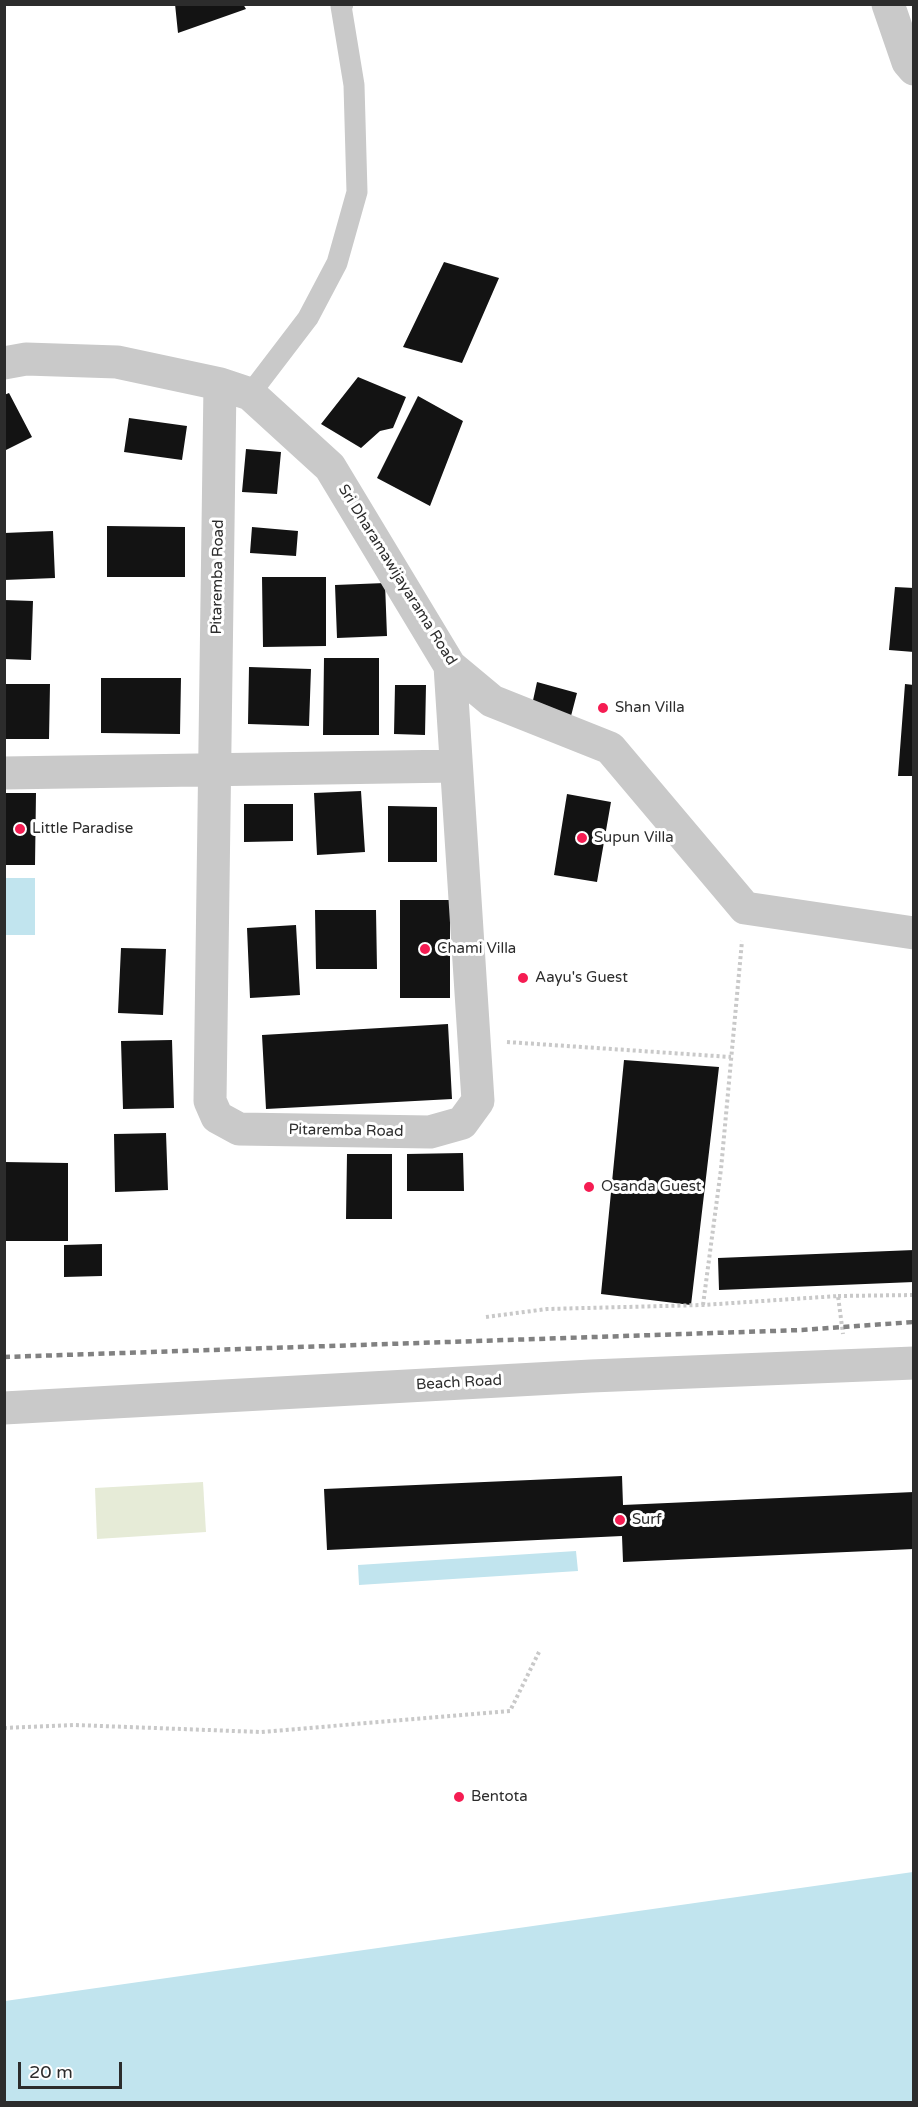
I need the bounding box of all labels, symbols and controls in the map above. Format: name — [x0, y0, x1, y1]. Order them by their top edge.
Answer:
street label: Sri Dharamawijayarama Road — [334, 481, 460, 669]
street label: Pitaremba Road — [208, 519, 228, 635]
place label: Shan Villa — [615, 699, 685, 717]
marker: Shan Villa — [596, 701, 610, 715]
place label: Little Paradise — [32, 820, 133, 838]
marker: Little Paradise — [13, 822, 27, 836]
place label: Supun Villa — [594, 829, 674, 847]
marker: Supun Villa — [575, 831, 589, 845]
place label: Chami Villa — [437, 940, 516, 958]
marker: Chami Villa — [418, 942, 432, 956]
place label: Aayu's Guest — [535, 969, 628, 987]
marker: Aayu's Guest — [516, 971, 530, 985]
street label: Pitaremba Road — [288, 1121, 404, 1141]
place label: Osanda Guest — [601, 1178, 701, 1196]
marker: Osanda Guest — [582, 1180, 596, 1194]
street label: Beach Road — [416, 1372, 502, 1394]
place label: Surf — [632, 1511, 662, 1529]
marker: Surf — [613, 1513, 627, 1527]
place label: Bentota — [471, 1788, 528, 1806]
marker: Bentota — [452, 1790, 466, 1804]
scale bar — [21, 2050, 124, 2088]
text: 20 m — [29, 2061, 73, 2083]

